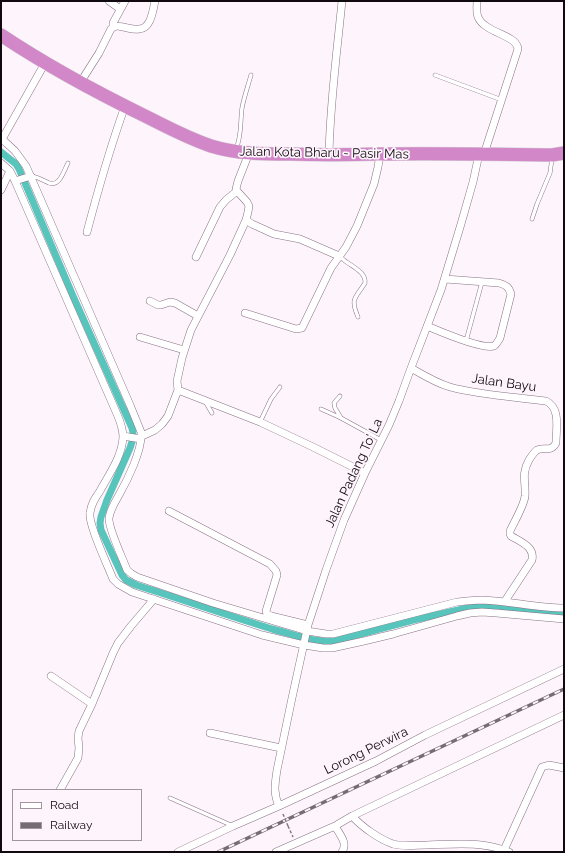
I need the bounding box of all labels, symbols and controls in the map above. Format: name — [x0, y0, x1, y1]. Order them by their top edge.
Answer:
street label: Jalan Kota Bharu - Pasir Mas — [239, 144, 409, 162]
street label: Jalan Bayu — [471, 371, 537, 395]
street label: Jalan Padang To' La — [322, 416, 386, 530]
street label: Lorong Perwira — [322, 724, 410, 778]
legend — [12, 789, 142, 841]
text: Road — [50, 798, 79, 812]
text: Railway — [50, 818, 92, 832]

